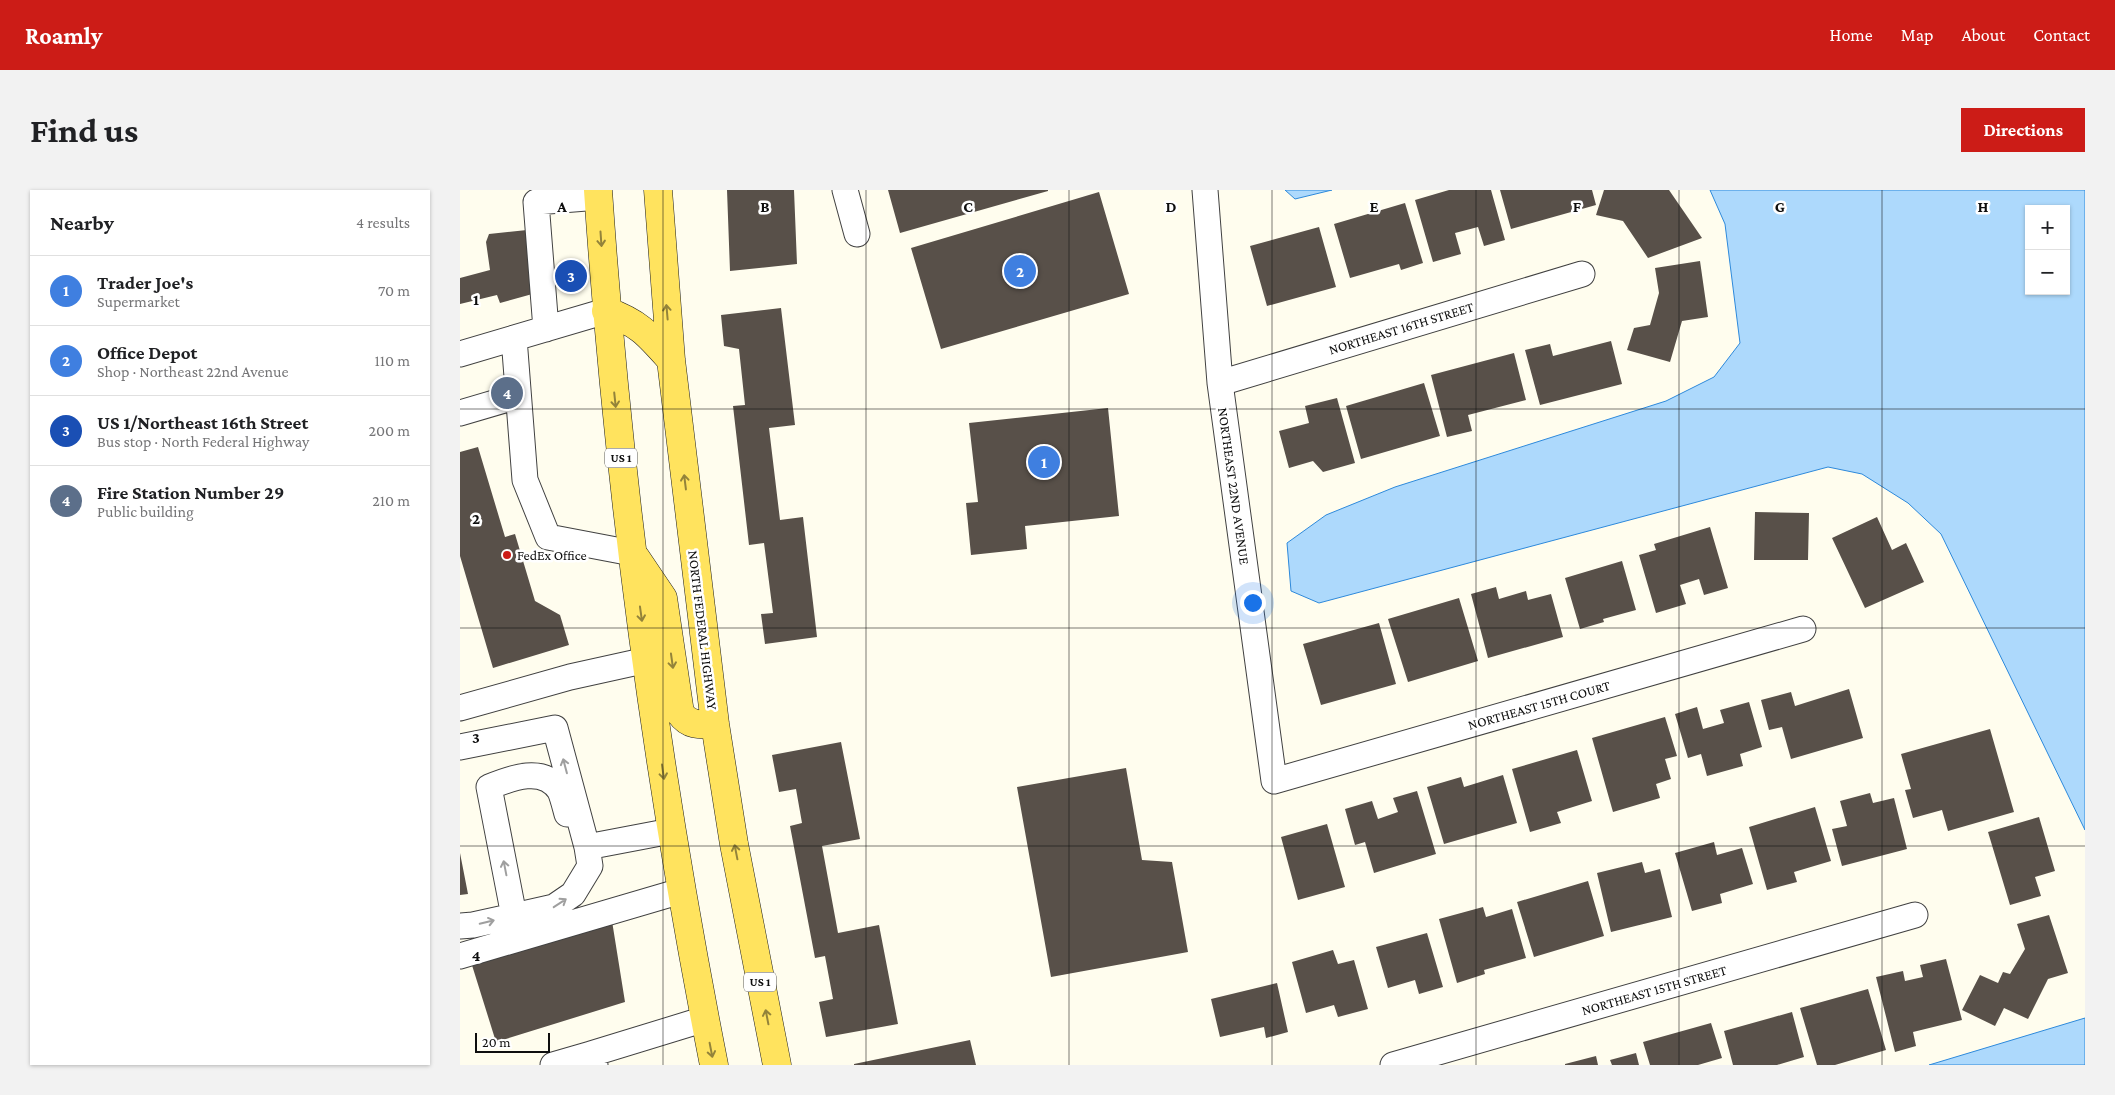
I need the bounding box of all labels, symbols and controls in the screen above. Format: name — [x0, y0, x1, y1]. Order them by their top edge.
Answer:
text: Roamly — [25, 22, 102, 49]
text: Home — [1830, 25, 1873, 45]
text: Map — [1901, 25, 1933, 45]
text: About — [1961, 25, 2005, 45]
text: Contact — [2033, 25, 2090, 45]
button: Directions — [1961, 108, 2085, 152]
text: Find us — [30, 111, 138, 150]
text: A — [556, 198, 567, 215]
text: B — [760, 198, 770, 215]
text: C — [963, 198, 973, 215]
text: D — [1165, 198, 1177, 215]
text: E — [1369, 198, 1379, 215]
text: F — [1573, 198, 1582, 215]
text: G — [1775, 198, 1785, 215]
text: H — [1978, 198, 1989, 215]
map controls — [2025, 205, 2070, 295]
button: + — [2025, 205, 2070, 250]
text: Nearby — [50, 211, 114, 235]
text: 4 results — [356, 214, 410, 231]
one-way arrow — [597, 230, 606, 246]
button: − — [2025, 250, 2070, 295]
pin: 2 — [1004, 252, 1036, 290]
pin: 3 — [555, 257, 587, 295]
text: Trader Joe's — [97, 272, 193, 293]
text: 1 — [63, 282, 69, 299]
text: 70 m — [378, 282, 410, 299]
text: 1 — [473, 291, 479, 308]
text: Supermarket — [97, 293, 180, 310]
street label: NORTHEAST 16TH STREET — [1327, 298, 1476, 358]
one-way arrow — [662, 304, 672, 320]
text: Office Depot — [97, 342, 197, 363]
text: 2 — [62, 352, 70, 369]
text: 110 m — [374, 352, 410, 369]
text: Shop · Northeast 22nd Avenue — [97, 363, 289, 380]
pin: 4 — [491, 374, 523, 412]
one-way arrow — [611, 392, 620, 408]
street label: NORTHEAST 22ND AVENUE — [1215, 406, 1253, 566]
text: US 1/Northeast 16th Street — [97, 412, 308, 433]
text: 3 — [62, 422, 70, 439]
text: 200 m — [368, 422, 410, 439]
text: Bus stop · North Federal Highway — [97, 433, 309, 450]
pin: 1 — [1028, 443, 1060, 481]
road number: US 1 — [605, 448, 637, 468]
one-way arrow — [680, 474, 690, 490]
text: Fire Station Number 29 — [97, 482, 284, 503]
text: 4 — [62, 492, 70, 509]
text: 210 m — [372, 492, 410, 509]
text: Public building — [97, 503, 194, 520]
text: 2 — [472, 510, 480, 527]
place label: FedEx Office — [517, 547, 587, 563]
marker: FedEx Office — [501, 549, 513, 561]
street label: NORTH FEDERAL HIGHWAY — [685, 549, 721, 711]
your location — [1240, 590, 1266, 616]
one-way arrow — [636, 606, 646, 622]
one-way arrow — [667, 653, 677, 669]
street label: NORTHEAST 15TH COURT — [1466, 677, 1612, 733]
text: 3 — [472, 729, 480, 746]
one-way arrow — [560, 759, 570, 775]
one-way arrow — [658, 764, 668, 780]
one-way arrow — [730, 844, 740, 860]
one-way arrow — [499, 860, 509, 876]
one-way arrow — [553, 897, 567, 908]
one-way arrow — [478, 917, 494, 926]
text: 4 — [472, 947, 481, 964]
street label: NORTHEAST 15TH STREET — [1580, 961, 1729, 1018]
road number: US 1 — [744, 972, 776, 992]
one-way arrow — [762, 1010, 772, 1026]
scale bar — [475, 1030, 550, 1053]
text: 20 m — [482, 1034, 510, 1050]
one-way arrow — [707, 1042, 716, 1058]

